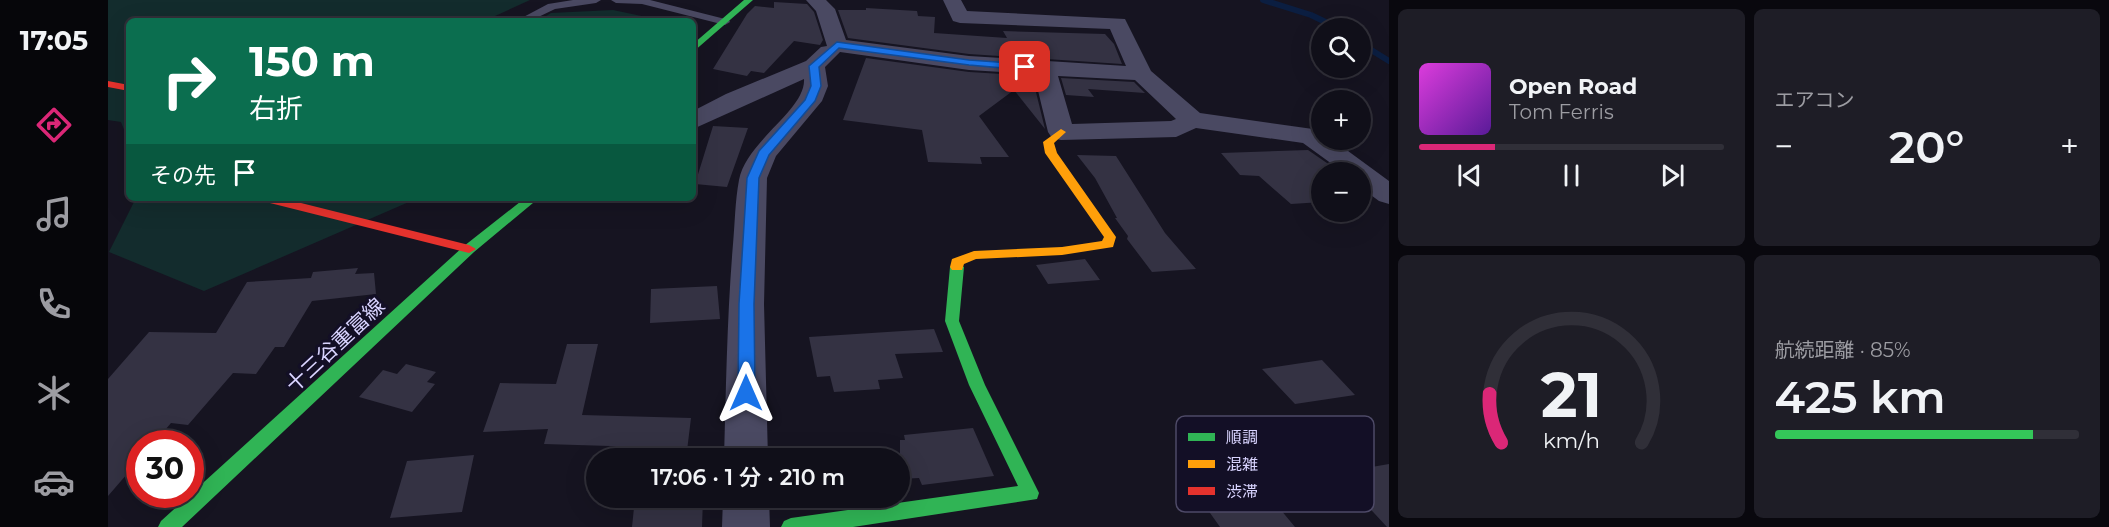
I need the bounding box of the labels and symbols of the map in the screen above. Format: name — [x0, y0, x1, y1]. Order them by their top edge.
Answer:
pin — [999, 41, 1050, 92]
street label: 十三谷重富線 — [280, 293, 390, 397]
position arrow — [714, 361, 778, 425]
legend — [1176, 416, 1374, 512]
text: 順調 — [1226, 428, 1258, 447]
speed limit sign: 30 — [126, 430, 204, 508]
text: 混雑 — [1226, 455, 1258, 474]
text: 渋滞 — [1226, 482, 1258, 501]

